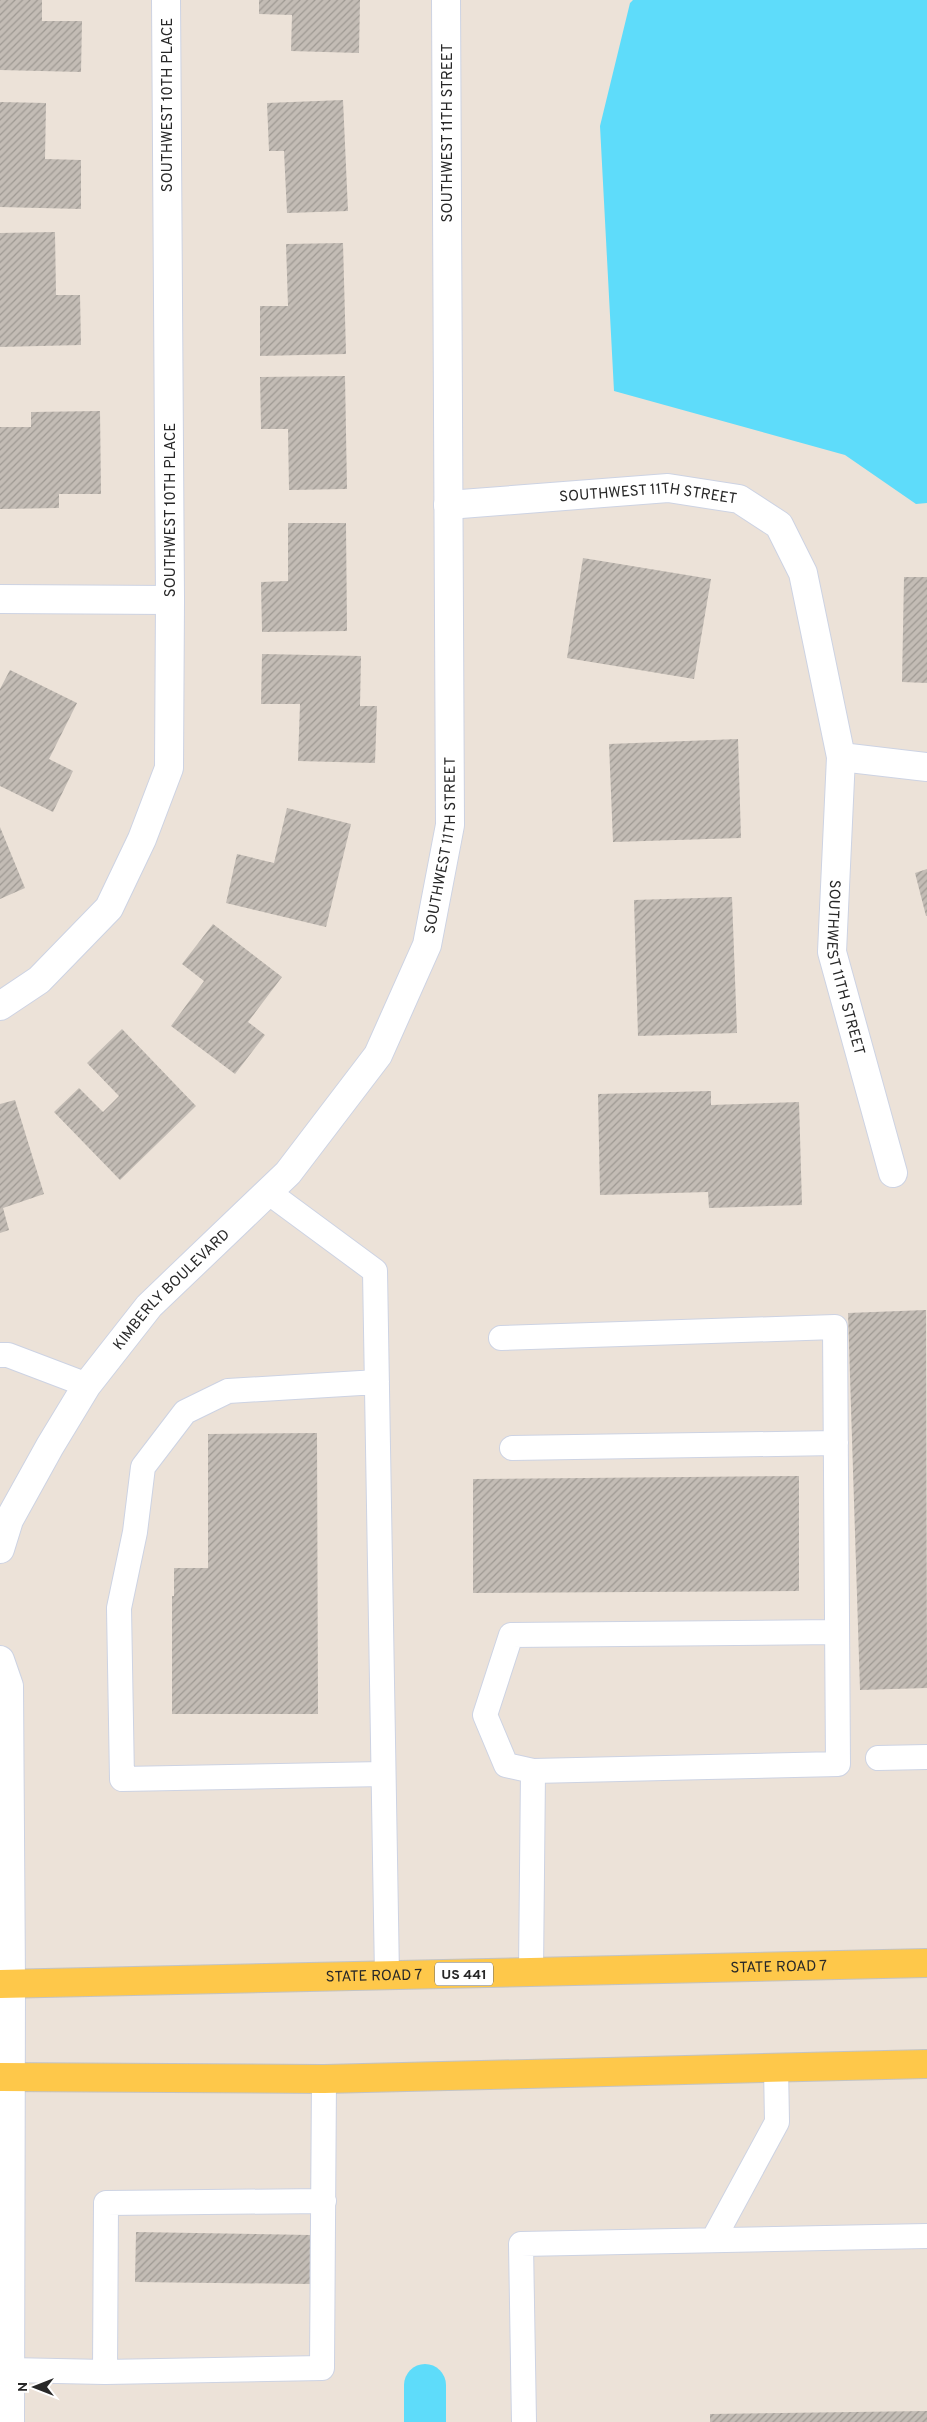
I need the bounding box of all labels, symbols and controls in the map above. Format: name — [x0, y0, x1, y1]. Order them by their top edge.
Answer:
street label: SOUTHWEST 10TH PLACE — [159, 18, 178, 192]
street label: SOUTHWEST 11TH STREET — [439, 44, 458, 222]
street label: SOUTHWEST 10TH PLACE — [162, 423, 181, 597]
street label: SOUTHWEST 11TH STREET — [559, 480, 738, 510]
street label: SOUTHWEST 11TH STREET — [421, 757, 461, 936]
street label: SOUTHWEST 11TH STREET — [821, 879, 868, 1058]
street label: KIMBERLY BOULEVARD — [110, 1226, 235, 1355]
street label: STATE ROAD 7 — [730, 1957, 827, 1978]
road number: US 441 — [435, 1962, 493, 1986]
street label: STATE ROAD 7 — [325, 1966, 423, 1988]
north arrow — [10, 2362, 60, 2412]
text: N — [15, 2382, 32, 2392]

